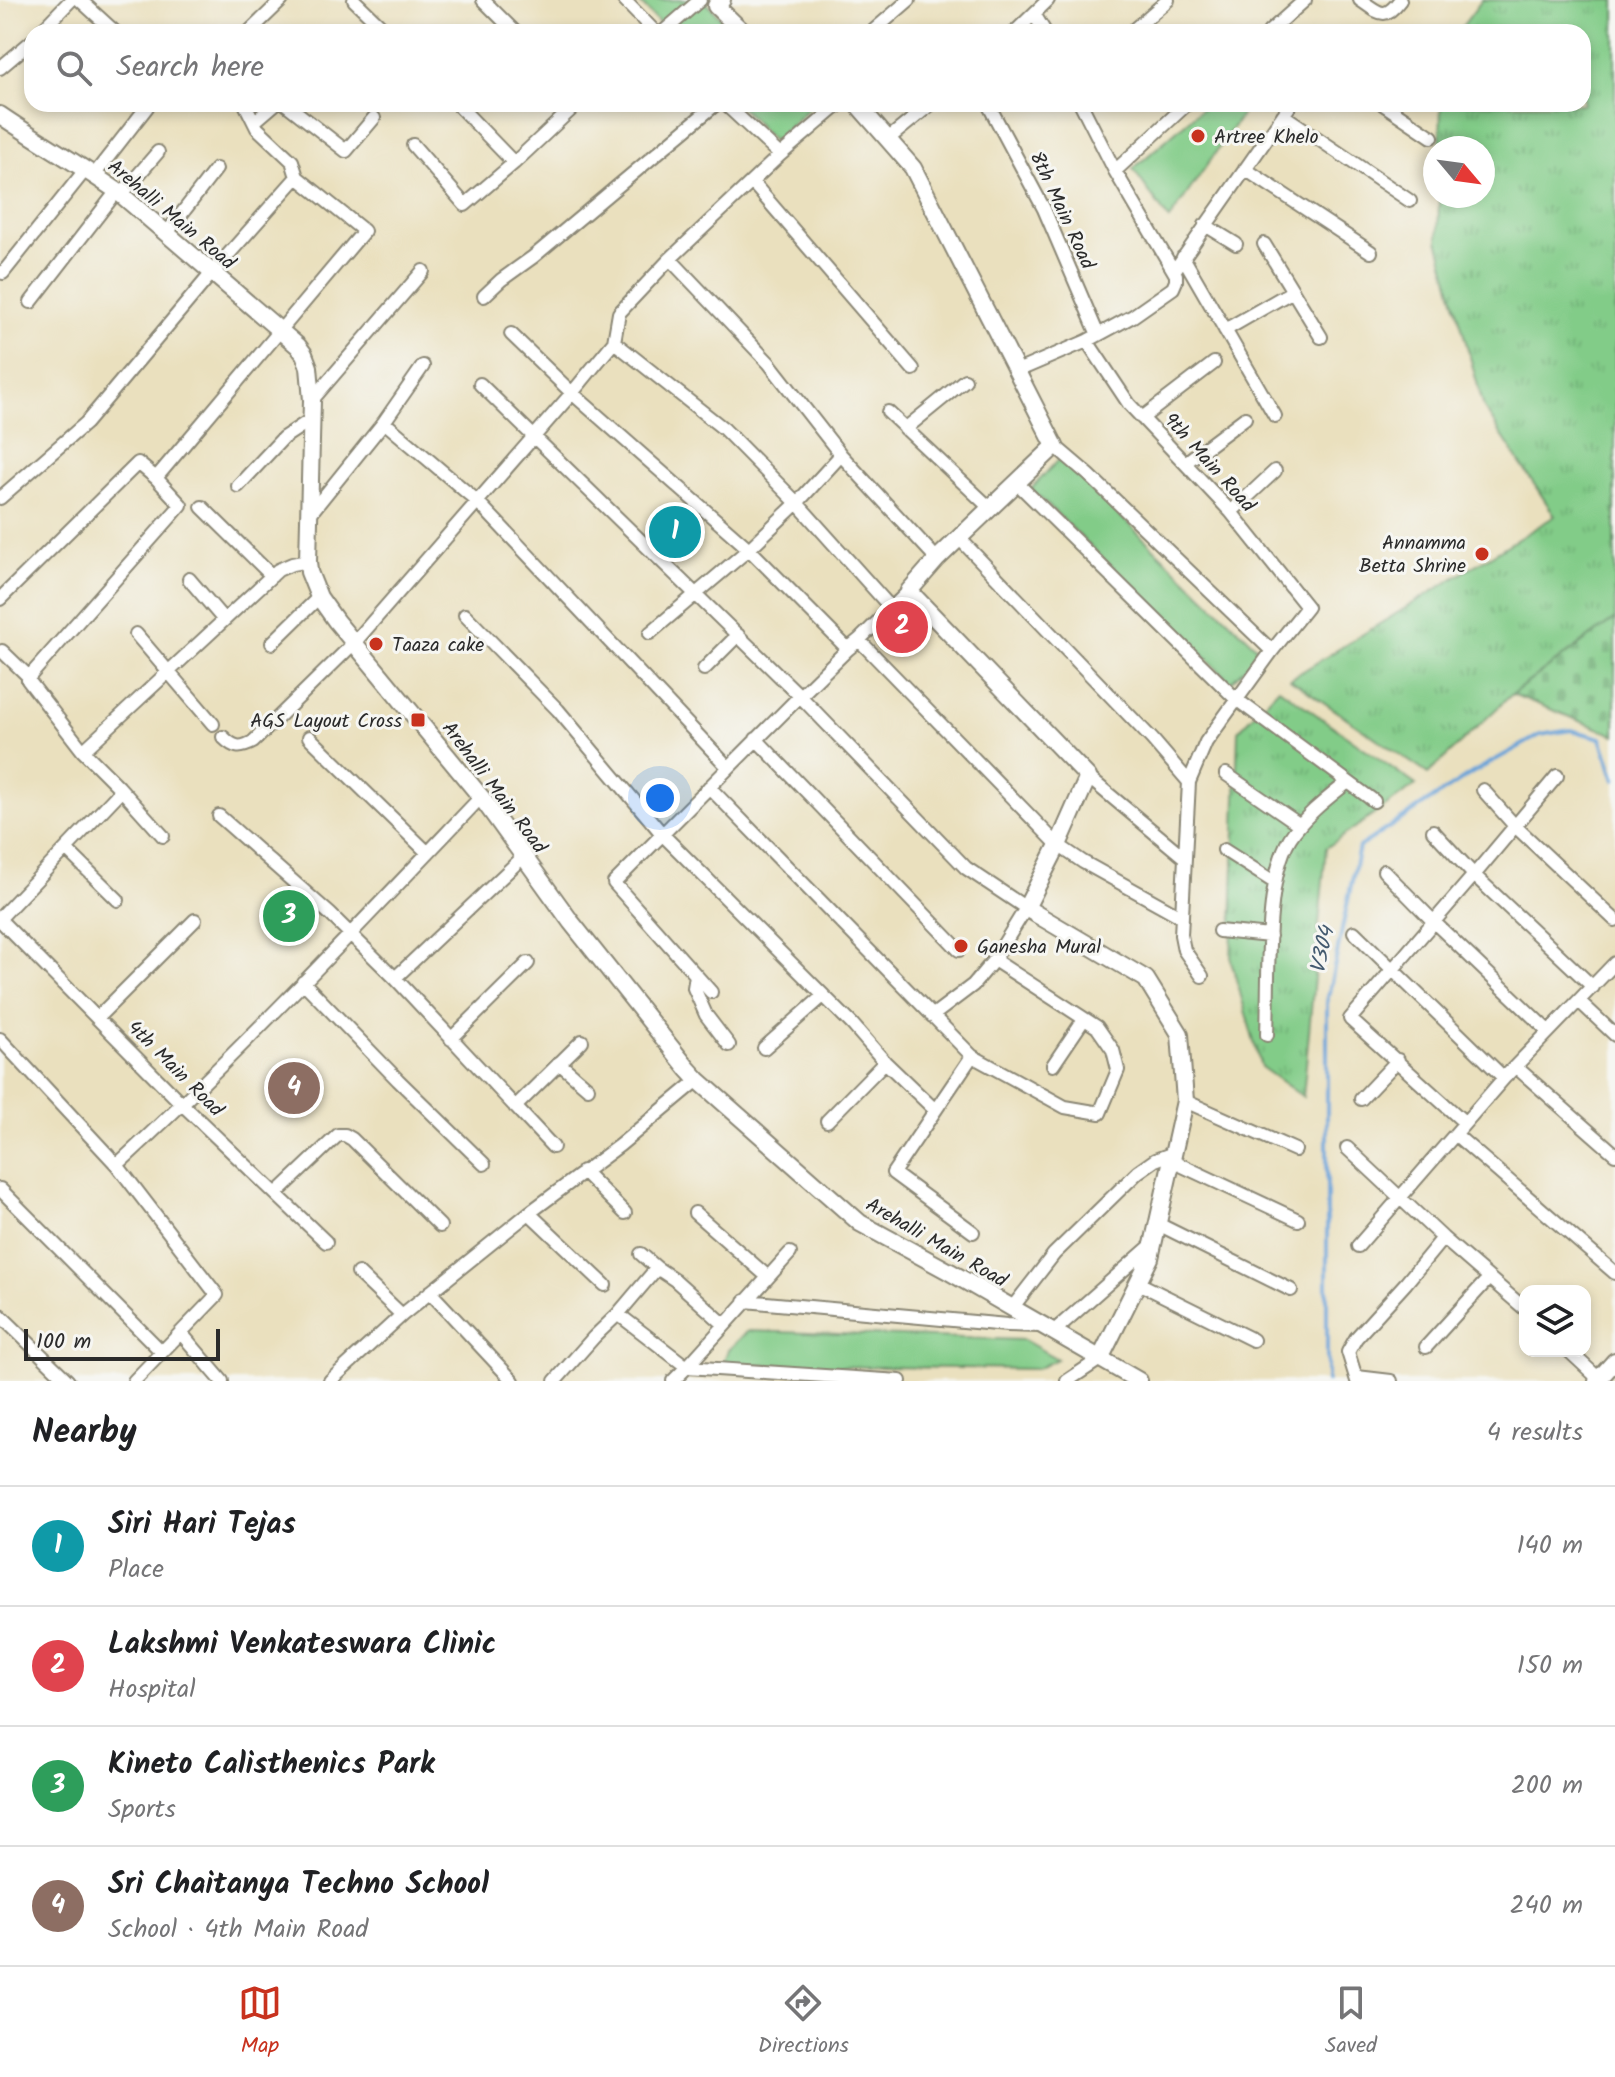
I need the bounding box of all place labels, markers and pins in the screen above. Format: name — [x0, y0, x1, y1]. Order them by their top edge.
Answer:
place label: Artree Khelo — [1214, 122, 1319, 154]
marker: Artree Khelo — [1189, 127, 1207, 145]
pin: 1 — [649, 502, 701, 562]
place label: Annamma Betta Shrine — [1359, 528, 1466, 583]
marker: Annamma Betta Shrine — [1473, 545, 1491, 563]
pin: 2 — [876, 597, 928, 657]
place label: Taaza cake — [392, 630, 484, 662]
marker: Taaza cake — [367, 635, 385, 653]
place label: AGS Layout Cross — [250, 706, 402, 738]
marker: AGS Layout Cross — [409, 711, 427, 729]
pin: 3 — [263, 886, 315, 946]
place label: Ganesha Mural — [977, 932, 1101, 964]
marker: Ganesha Mural — [952, 937, 970, 955]
pin: 4 — [268, 1058, 320, 1118]

